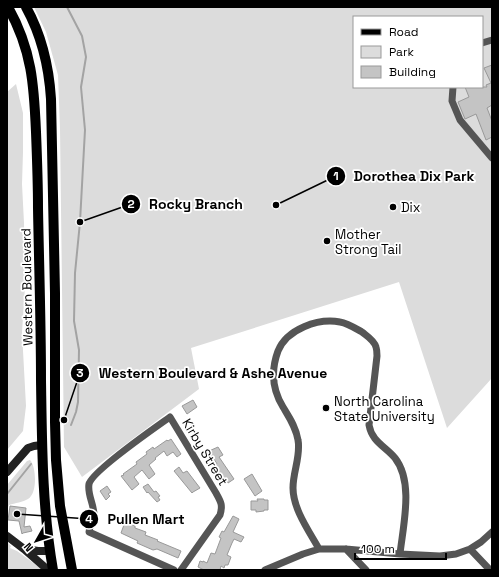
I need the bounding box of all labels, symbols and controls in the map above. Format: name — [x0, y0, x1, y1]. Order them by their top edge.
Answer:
legend — [353, 16, 483, 88]
text: Road — [389, 24, 418, 40]
text: Park — [389, 44, 414, 60]
text: Building — [389, 64, 436, 80]
callout: Dorothea Dix Park — [326, 163, 483, 189]
text: Dorothea Dix Park — [353, 167, 475, 185]
text: 1 — [333, 168, 339, 184]
callout: Rocky Branch — [121, 191, 251, 217]
text: Rocky Branch — [149, 195, 243, 213]
text: 2 — [127, 196, 135, 212]
place label: Dix — [401, 199, 421, 216]
marker: Dix — [388, 202, 398, 212]
place label: Mother Strong Tail — [335, 226, 401, 258]
street label: Western Boulevard — [17, 228, 37, 346]
marker: Mother Strong Tail — [322, 236, 332, 246]
callout: Western Boulevard & Ashe Avenue — [70, 360, 335, 386]
text: Western Boulevard & Ashe Avenue — [99, 364, 327, 382]
text: 3 — [76, 365, 84, 381]
place label: North Carolina State University — [334, 393, 435, 425]
marker: North Carolina State University — [321, 403, 331, 413]
street label: Kirby Street — [178, 415, 232, 489]
callout: Pullen Mart — [79, 506, 192, 532]
text: Pullen Mart — [107, 510, 185, 528]
text: 4 — [85, 511, 93, 527]
north arrow — [16, 521, 56, 561]
scale bar — [355, 535, 446, 561]
text: N — [20, 540, 36, 555]
text: 100 m — [361, 541, 395, 557]

